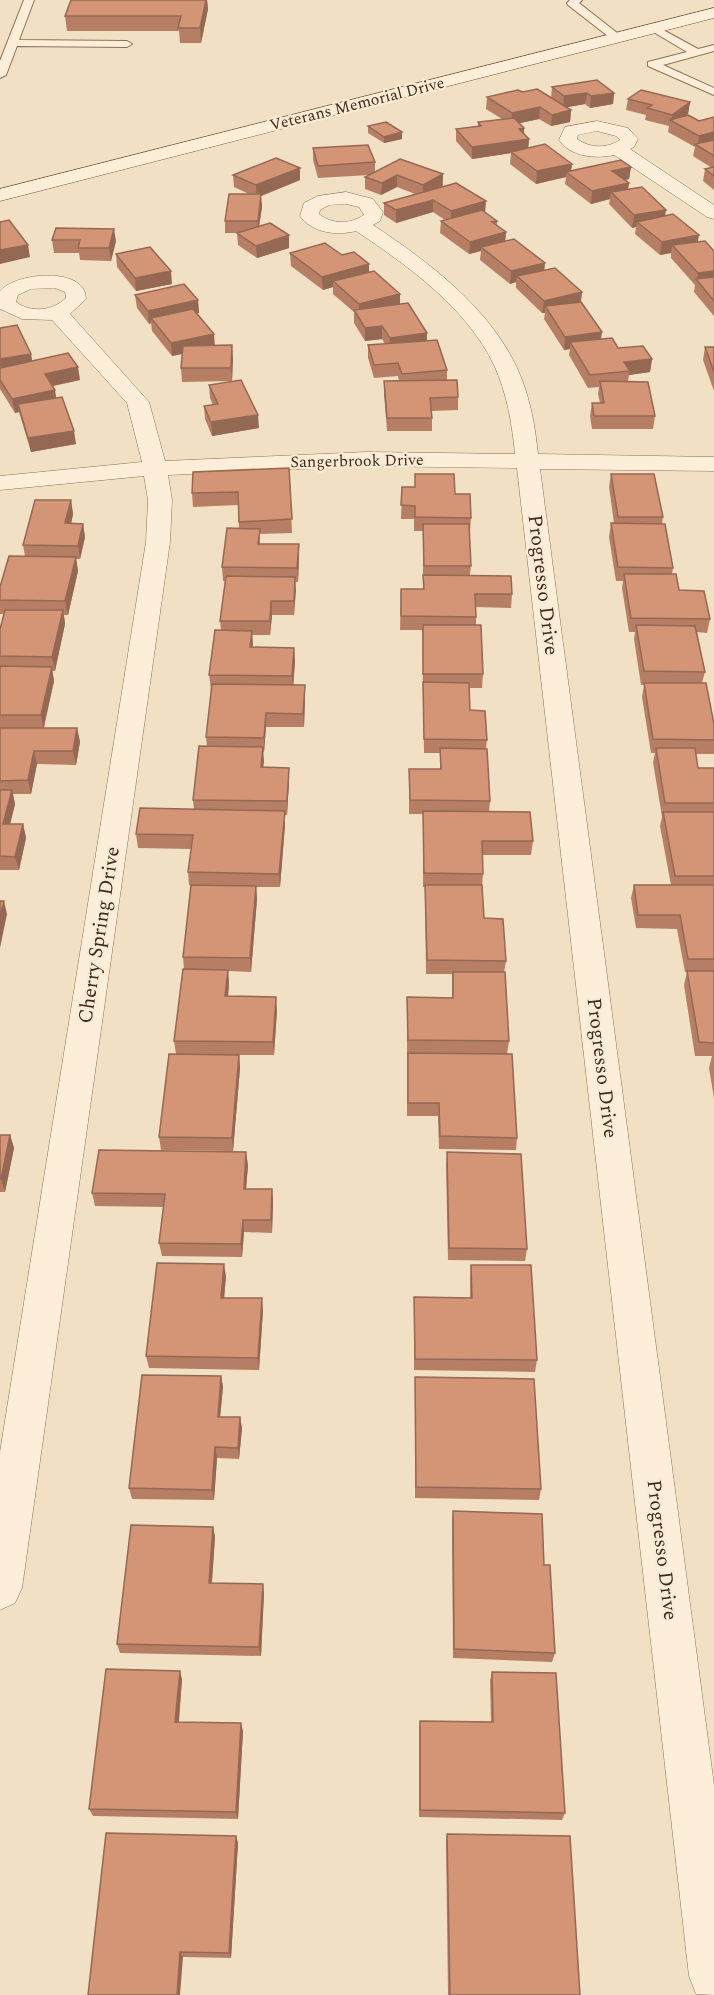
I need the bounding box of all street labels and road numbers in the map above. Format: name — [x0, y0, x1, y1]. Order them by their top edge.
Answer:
street label: Veterans Memorial Drive — [267, 71, 447, 137]
street label: Sangerbrook Drive — [290, 448, 424, 474]
street label: Progresso Drive — [519, 513, 567, 657]
street label: Cherry Spring Drive — [70, 844, 128, 1026]
street label: Progresso Drive — [578, 996, 626, 1140]
street label: Progresso Drive — [638, 1478, 686, 1622]

